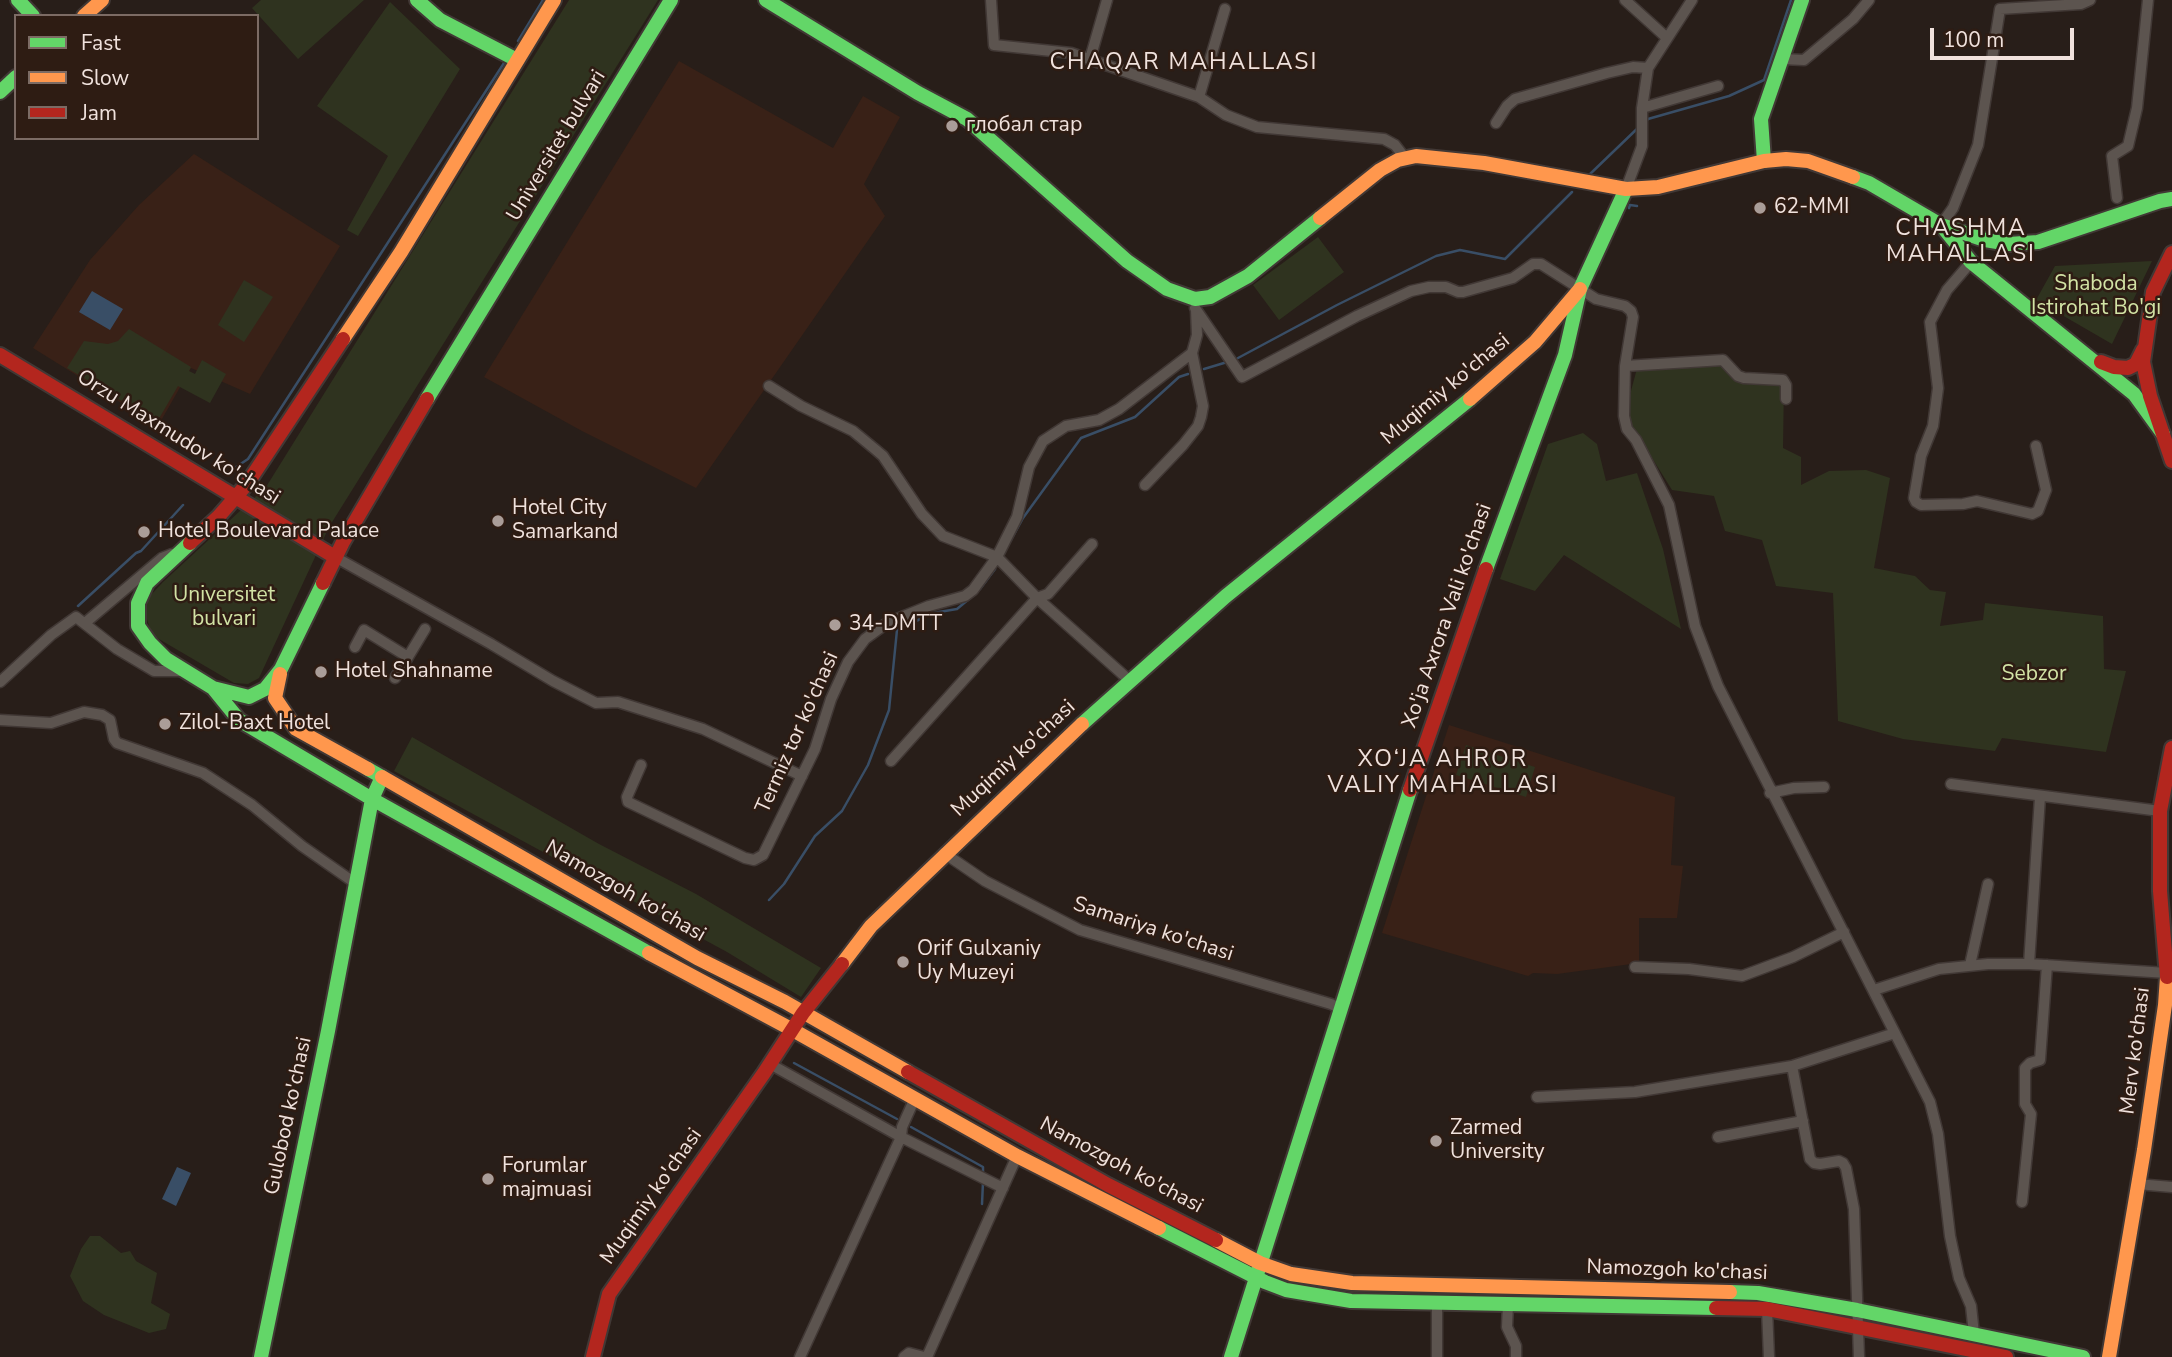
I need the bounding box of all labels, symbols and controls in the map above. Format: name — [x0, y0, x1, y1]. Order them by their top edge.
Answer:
legend — [14, 14, 259, 140]
scale bar — [1934, 14, 2078, 58]
text: 100 m — [1943, 26, 2004, 54]
text: Fast — [81, 29, 121, 57]
district label: CHAQAR MAHALLASI — [1052, 49, 1316, 77]
text: Slow — [81, 64, 129, 92]
street label: Universitet bulvari — [502, 66, 612, 226]
text: Jam — [81, 99, 117, 127]
place label: глобал стар — [966, 113, 1082, 139]
marker: глобал стар — [944, 118, 960, 134]
place label: 62-MMI — [1774, 195, 1849, 221]
marker: 62-MMI — [1752, 200, 1768, 216]
district label: CHASHMA MAHALLASI — [1887, 215, 2035, 269]
park label: Shaboda Istirohat Bo'gi — [2031, 272, 2161, 322]
street label: Muqimiy ko'chasi — [1377, 329, 1515, 451]
street label: Orzu Maxmudov ko'chasi — [72, 365, 284, 511]
place label: Hotel City Samarkand — [512, 496, 618, 546]
street label: Xo'ja Axrora Vali ko'chasi — [1398, 501, 1498, 731]
marker: Hotel City Samarkand — [490, 513, 506, 529]
place label: Hotel Boulevard Palace — [158, 519, 379, 545]
marker: Hotel Boulevard Palace — [136, 524, 152, 540]
park label: Universitet bulvari — [173, 583, 275, 633]
place label: 34-DMTT — [849, 612, 942, 638]
marker: 34-DMTT — [827, 617, 843, 633]
street label: Termiz tor ko'chasi — [751, 648, 845, 818]
place label: Hotel Shahname — [335, 659, 493, 685]
park label: Sebzor — [2002, 662, 2066, 688]
marker: Hotel Shahname — [313, 664, 329, 680]
street label: Muqimiy ko'chasi — [947, 695, 1081, 823]
place label: Zilol-Baxt Hotel — [179, 711, 330, 737]
marker: Zilol-Baxt Hotel — [157, 716, 173, 732]
district label: XO‘JA AHROR VALIY MAHALLASI — [1329, 746, 1557, 800]
street label: Namozgoh ko'chasi — [540, 836, 710, 948]
street label: Samariya ko'chasi — [1070, 892, 1236, 968]
place label: Orif Gulxaniy Uy Muzeyi — [917, 937, 1041, 987]
marker: Orif Gulxaniy Uy Muzeyi — [895, 954, 911, 970]
street label: Merv ko'chasi — [2116, 986, 2156, 1116]
street label: Gulobod ko'chasi — [260, 1035, 318, 1197]
street label: Namozgoh ko'chasi — [1035, 1112, 1207, 1220]
place label: Zarmed University — [1450, 1116, 1545, 1166]
street label: Muqimiy ko'chasi — [596, 1124, 708, 1270]
marker: Zarmed University — [1428, 1133, 1444, 1149]
place label: Forumlar majmuasi — [502, 1154, 592, 1204]
marker: Forumlar majmuasi — [480, 1171, 496, 1187]
street label: Namozgoh ko'chasi — [1586, 1255, 1768, 1287]

